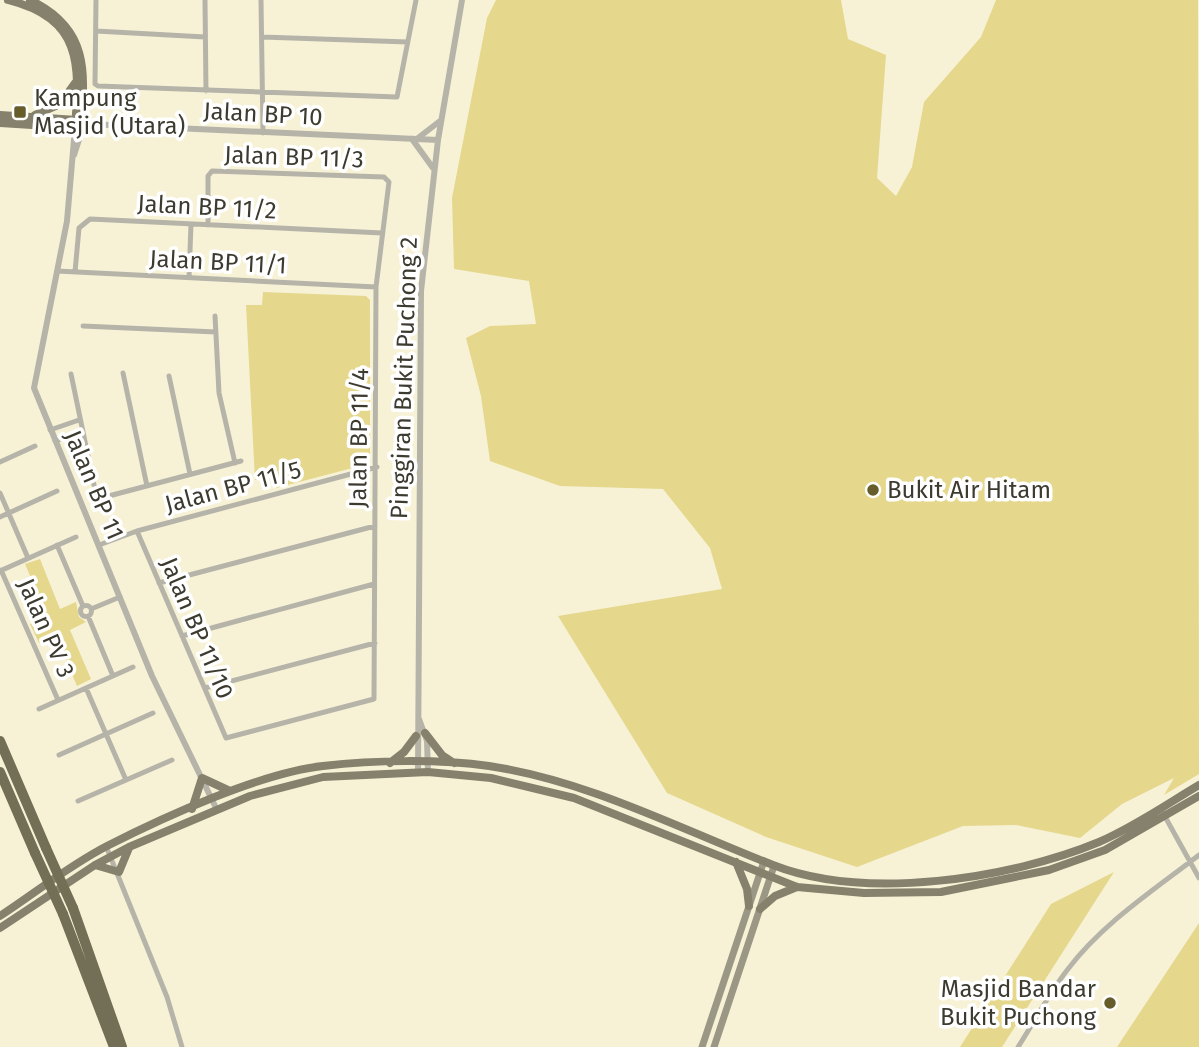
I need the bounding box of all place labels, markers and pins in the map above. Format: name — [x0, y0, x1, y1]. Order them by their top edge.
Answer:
place label: Kampung Masjid (Utara) — [34, 84, 185, 140]
marker: Kampung Masjid (Utara) — [12, 104, 28, 120]
place label: Bukit Air Hitam — [887, 476, 1051, 504]
marker: Bukit Air Hitam — [865, 482, 881, 498]
place label: Masjid Bandar Bukit Puchong — [940, 975, 1097, 1031]
marker: Masjid Bandar Bukit Puchong — [1102, 995, 1118, 1011]

